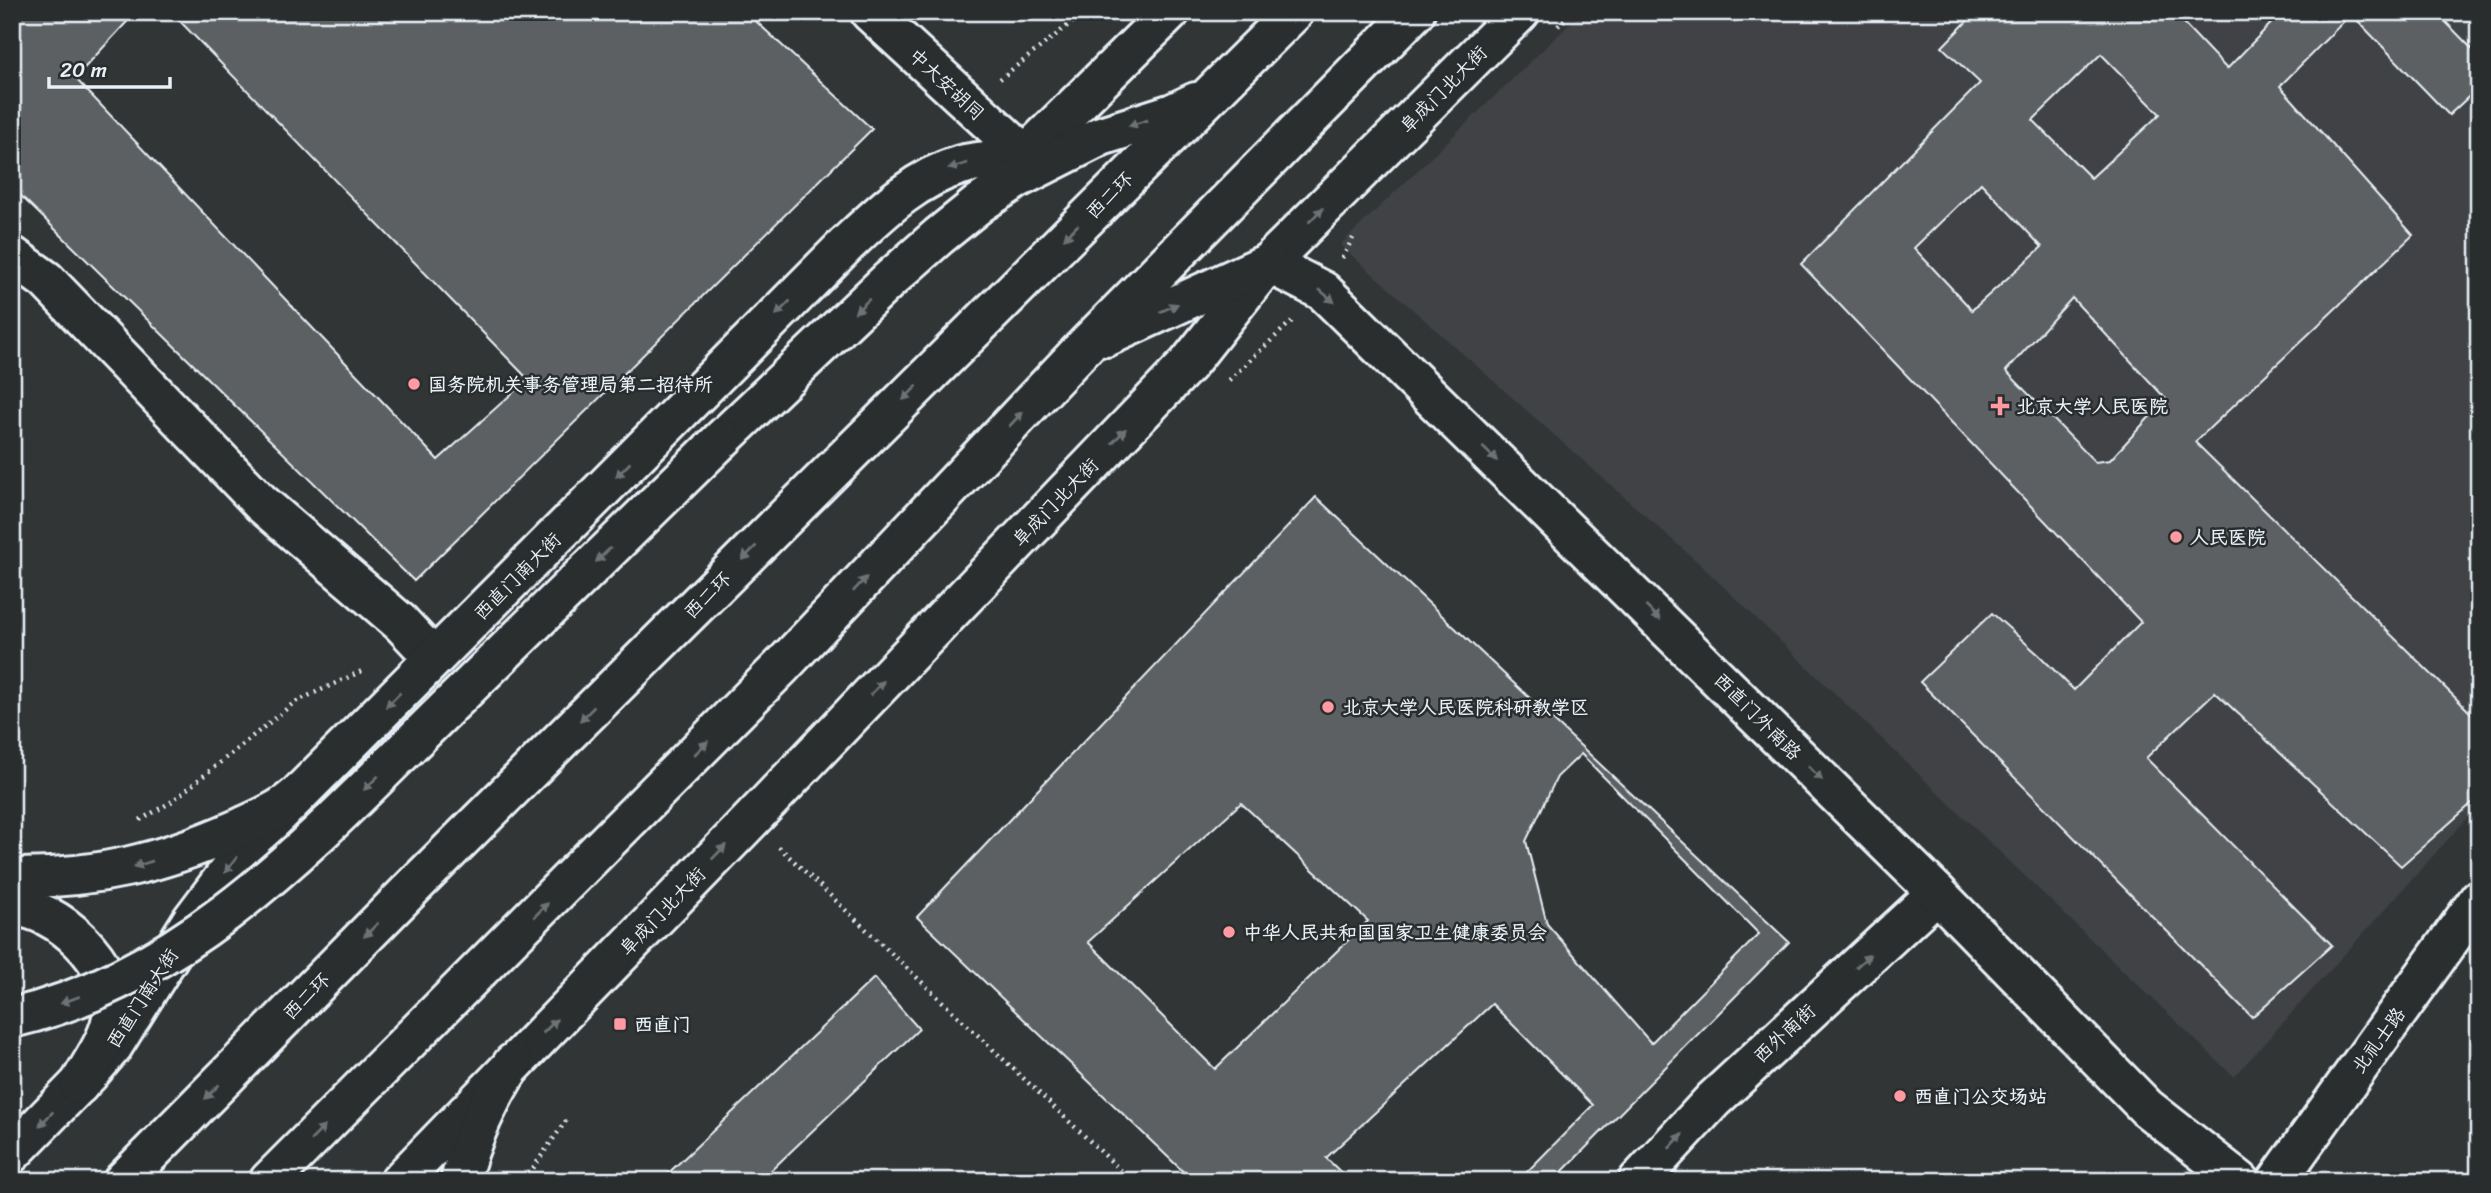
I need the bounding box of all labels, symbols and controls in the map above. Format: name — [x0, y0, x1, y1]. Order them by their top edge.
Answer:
street label: 阜成门北大街 — [1391, 37, 1495, 141]
street label: 中大安胡同 — [901, 40, 993, 129]
scale bar — [49, 46, 170, 90]
text: 20 m — [60, 51, 107, 89]
one-way arrow — [1127, 118, 1148, 129]
one-way arrow — [947, 162, 968, 172]
street label: 西二环 — [1078, 164, 1141, 227]
one-way arrow — [1308, 207, 1324, 223]
one-way arrow — [1063, 224, 1080, 241]
one-way arrow — [1319, 288, 1336, 303]
one-way arrow — [854, 297, 871, 313]
one-way arrow — [776, 299, 792, 316]
one-way arrow — [1159, 302, 1179, 314]
place label: 国务院机关事务管理局第二招待所 — [428, 368, 713, 401]
marker: 国务院机关事务管理局第二招待所 — [406, 376, 422, 392]
one-way arrow — [902, 385, 918, 401]
place label: 北京大学人民医院 — [2016, 390, 2168, 423]
marker: 北京大学人民医院 — [1990, 396, 2010, 416]
one-way arrow — [1007, 411, 1023, 428]
one-way arrow — [1110, 428, 1126, 445]
one-way arrow — [1482, 446, 1499, 463]
street label: 阜成门北大街 — [1004, 450, 1107, 555]
one-way arrow — [615, 461, 632, 478]
place label: 人民医院 — [2190, 521, 2266, 554]
street label: 西直门南大街 — [465, 524, 569, 628]
marker: 人民医院 — [2168, 529, 2184, 545]
one-way arrow — [740, 545, 757, 562]
one-way arrow — [595, 547, 612, 564]
street label: 西二环 — [676, 564, 739, 627]
one-way arrow — [851, 576, 868, 593]
one-way arrow — [1644, 605, 1661, 621]
street label: 西直门外南路 — [1706, 664, 1810, 768]
one-way arrow — [868, 680, 884, 697]
one-way arrow — [385, 691, 402, 707]
place label: 北京大学人民医院科研教学区 — [1342, 691, 1589, 724]
marker: 北京大学人民医院科研教学区 — [1320, 699, 1336, 715]
one-way arrow — [579, 705, 596, 722]
one-way arrow — [693, 740, 709, 757]
one-way arrow — [1807, 765, 1823, 781]
one-way arrow — [362, 774, 379, 791]
one-way arrow — [711, 844, 728, 861]
one-way arrow — [224, 856, 239, 874]
one-way arrow — [132, 859, 153, 869]
street label: 阜成门北大街 — [611, 859, 714, 964]
one-way arrow — [533, 901, 550, 918]
place label: 中华人民共和国国家卫生健康委员会 — [1243, 916, 1547, 949]
one-way arrow — [364, 921, 380, 938]
marker: 中华人民共和国国家卫生健康委员会 — [1221, 924, 1237, 940]
street label: 西直门南大街 — [98, 941, 187, 1055]
one-way arrow — [1854, 953, 1872, 969]
street label: 西二环 — [275, 965, 338, 1028]
one-way arrow — [59, 995, 80, 1006]
street label: 西外南街 — [1745, 995, 1823, 1071]
street label: 北礼士路 — [2343, 1000, 2414, 1081]
place label: 西直门 — [634, 1008, 691, 1041]
marker: 西直门 — [612, 1016, 628, 1032]
one-way arrow — [541, 1019, 558, 1035]
place label: 西直门公交场站 — [1914, 1080, 2047, 1113]
one-way arrow — [204, 1083, 220, 1100]
marker: 西直门公交场站 — [1892, 1088, 1908, 1104]
one-way arrow — [38, 1110, 54, 1127]
one-way arrow — [309, 1124, 326, 1141]
one-way arrow — [1667, 1133, 1683, 1150]

